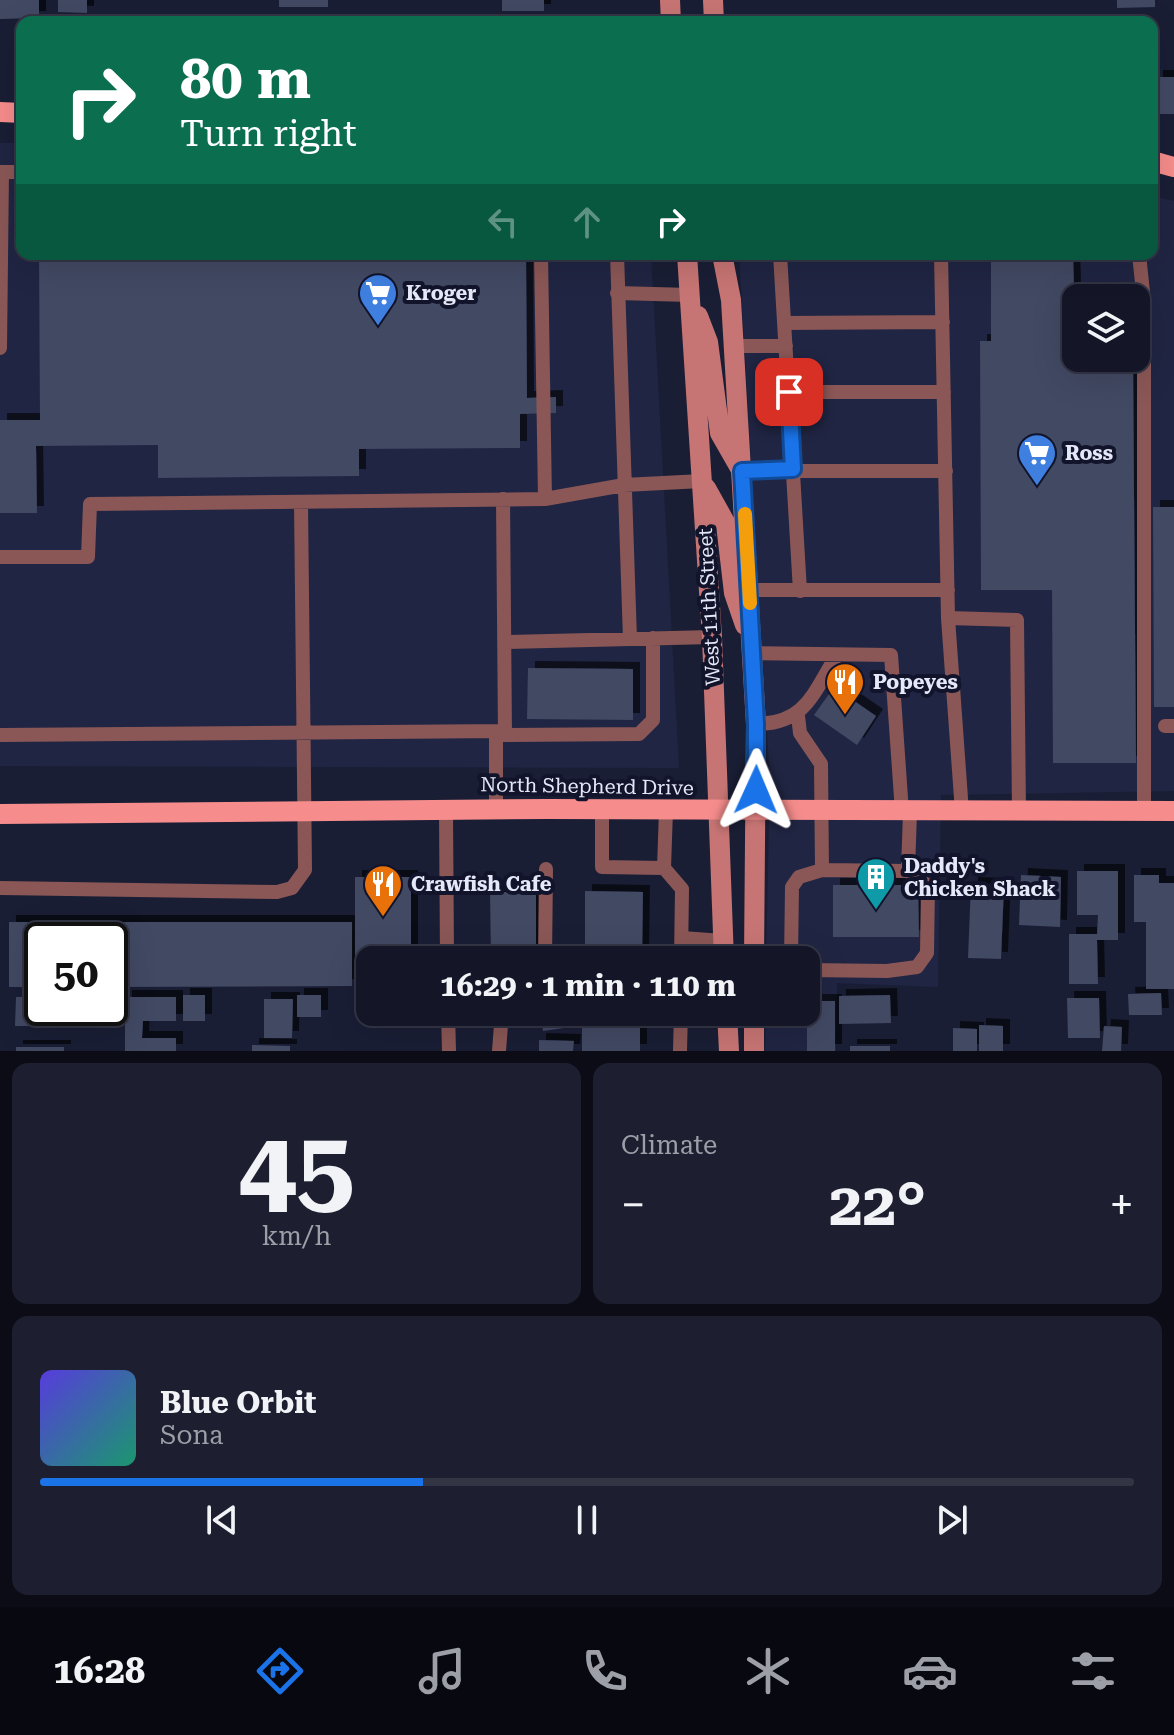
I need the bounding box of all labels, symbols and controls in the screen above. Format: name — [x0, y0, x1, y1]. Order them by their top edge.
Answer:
text: 80 m — [180, 46, 311, 112]
icon: right — [48, 48, 152, 152]
text: Turn right — [180, 113, 357, 155]
icon: left — [481, 200, 525, 244]
icon: ahead — [565, 200, 609, 244]
icon: right — [649, 200, 693, 244]
supermarket icon: Kroger — [357, 272, 399, 327]
place label: Kroger — [406, 281, 476, 305]
map controls — [1062, 284, 1150, 372]
button: layers — [1062, 284, 1150, 372]
pin — [755, 358, 823, 426]
icon: arrive — [767, 370, 811, 414]
supermarket icon: Ross — [1016, 432, 1058, 487]
place label: Ross — [1065, 441, 1113, 465]
street label: West 11th Street — [693, 527, 725, 686]
restaurant icon: Popeyes — [824, 661, 866, 716]
place label: Popeyes — [873, 670, 958, 694]
position arrow — [714, 748, 798, 832]
street label: North Shepherd Drive — [480, 772, 694, 800]
place label: Daddy's Chicken Shack — [904, 854, 1056, 901]
building icon: Daddy's Chicken Shack — [855, 856, 897, 911]
restaurant icon: Crawfish Cafe — [362, 863, 404, 918]
place label: Crawfish Cafe — [411, 872, 552, 896]
speed limit sign: 50 — [24, 922, 128, 1026]
text: 16:29 · 1 min · 110 m — [440, 968, 736, 1003]
text: 45 — [238, 1108, 355, 1229]
text: Climate — [621, 1130, 717, 1160]
text: 22° — [829, 1169, 926, 1240]
text: − — [621, 1179, 646, 1231]
text: + — [1109, 1179, 1134, 1231]
text: km/h — [262, 1221, 331, 1251]
text: Blue Orbit — [160, 1385, 316, 1420]
text: Sona — [160, 1420, 223, 1450]
icon: previous — [200, 1498, 244, 1542]
icon: pause — [565, 1498, 609, 1542]
icon: next — [930, 1498, 974, 1542]
icon: directions — [252, 1643, 308, 1699]
icon: music — [414, 1643, 470, 1699]
icon: phone — [577, 1643, 633, 1699]
icon: climate — [740, 1643, 796, 1699]
icon: car — [902, 1643, 958, 1699]
icon: filters — [1065, 1643, 1121, 1699]
text: 16:28 — [53, 1650, 145, 1692]

